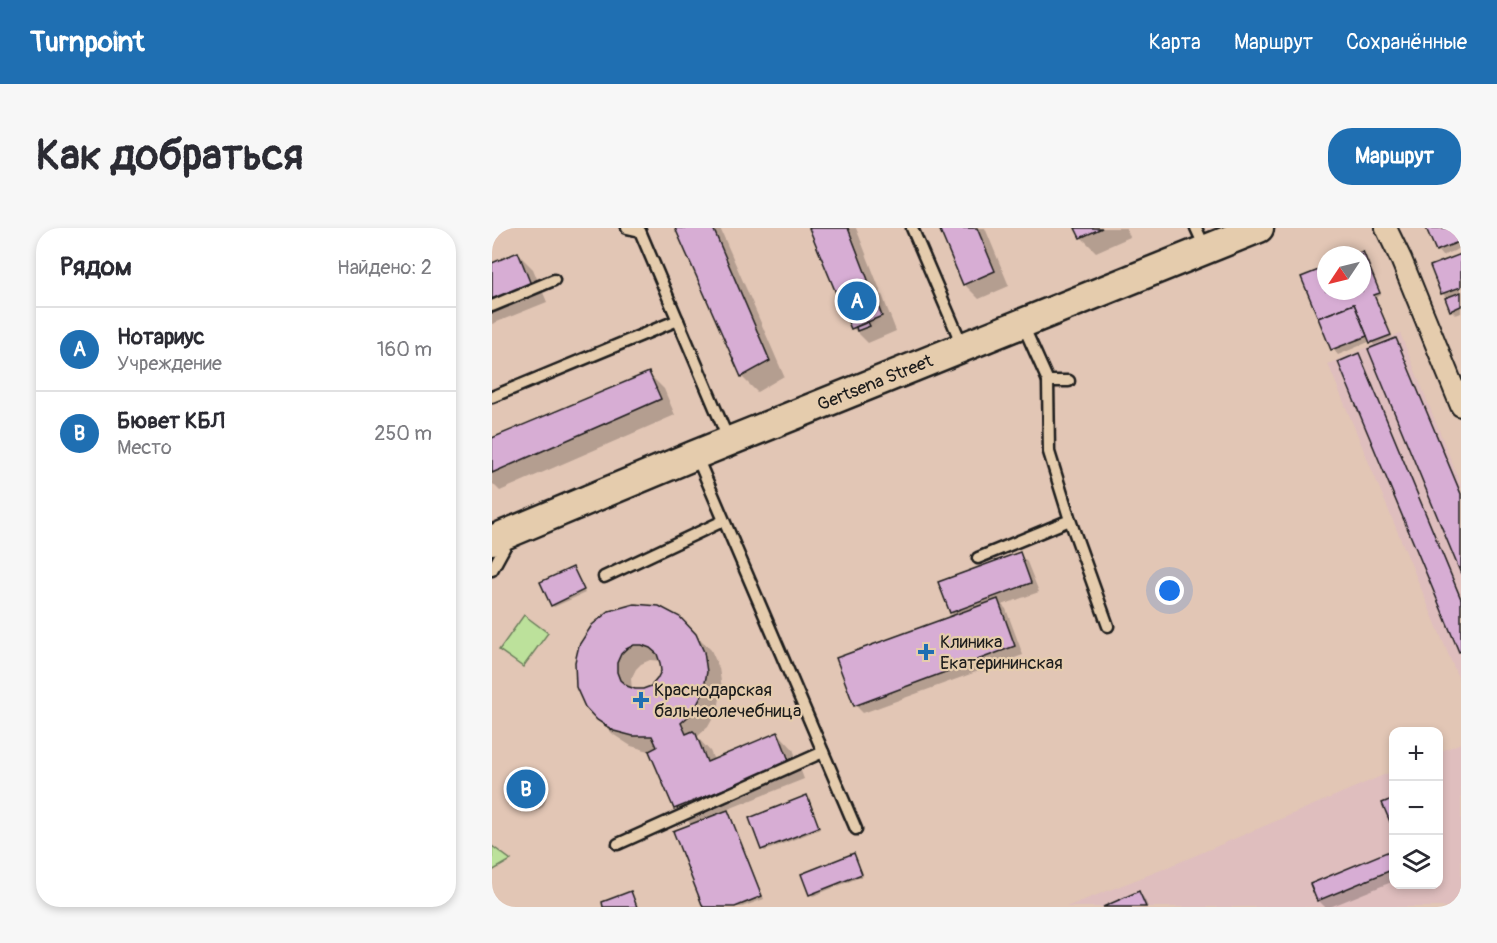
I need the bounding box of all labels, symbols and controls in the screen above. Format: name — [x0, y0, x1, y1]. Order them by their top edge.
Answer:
text: Turnpoint — [30, 25, 144, 60]
text: Карта — [1149, 29, 1201, 56]
text: Маршрут — [1234, 29, 1313, 56]
text: Сохранённые — [1346, 29, 1467, 56]
button: Маршрут — [1328, 128, 1461, 185]
text: Как добраться — [36, 130, 303, 182]
north arrow — [1317, 246, 1371, 300]
text: Рядом — [60, 251, 132, 283]
text: Найдено: 2 — [337, 255, 432, 280]
pin: A — [838, 278, 877, 324]
text: Нотариус — [117, 323, 205, 351]
text: A — [73, 337, 86, 362]
text: 160 m — [377, 337, 432, 362]
street label: Gertsena Street — [814, 349, 937, 416]
text: Учреждение — [117, 351, 222, 376]
text: Бювет КБЛ — [117, 407, 224, 435]
text: B — [74, 421, 85, 446]
text: 250 m — [374, 421, 432, 446]
text: Место — [117, 435, 172, 460]
your location — [1155, 576, 1184, 605]
place label: Клиника Екатерининская — [940, 631, 1063, 675]
marker: Клиника Екатерининская — [917, 643, 935, 661]
place label: Краснодарская бальнеолечебница — [654, 679, 801, 723]
marker: Краснодарская бальнеолечебница — [632, 691, 650, 709]
map controls — [1389, 727, 1443, 889]
button: + — [1389, 727, 1443, 781]
pin: B — [507, 766, 546, 812]
button: − — [1389, 781, 1443, 835]
button: layers — [1389, 835, 1443, 889]

